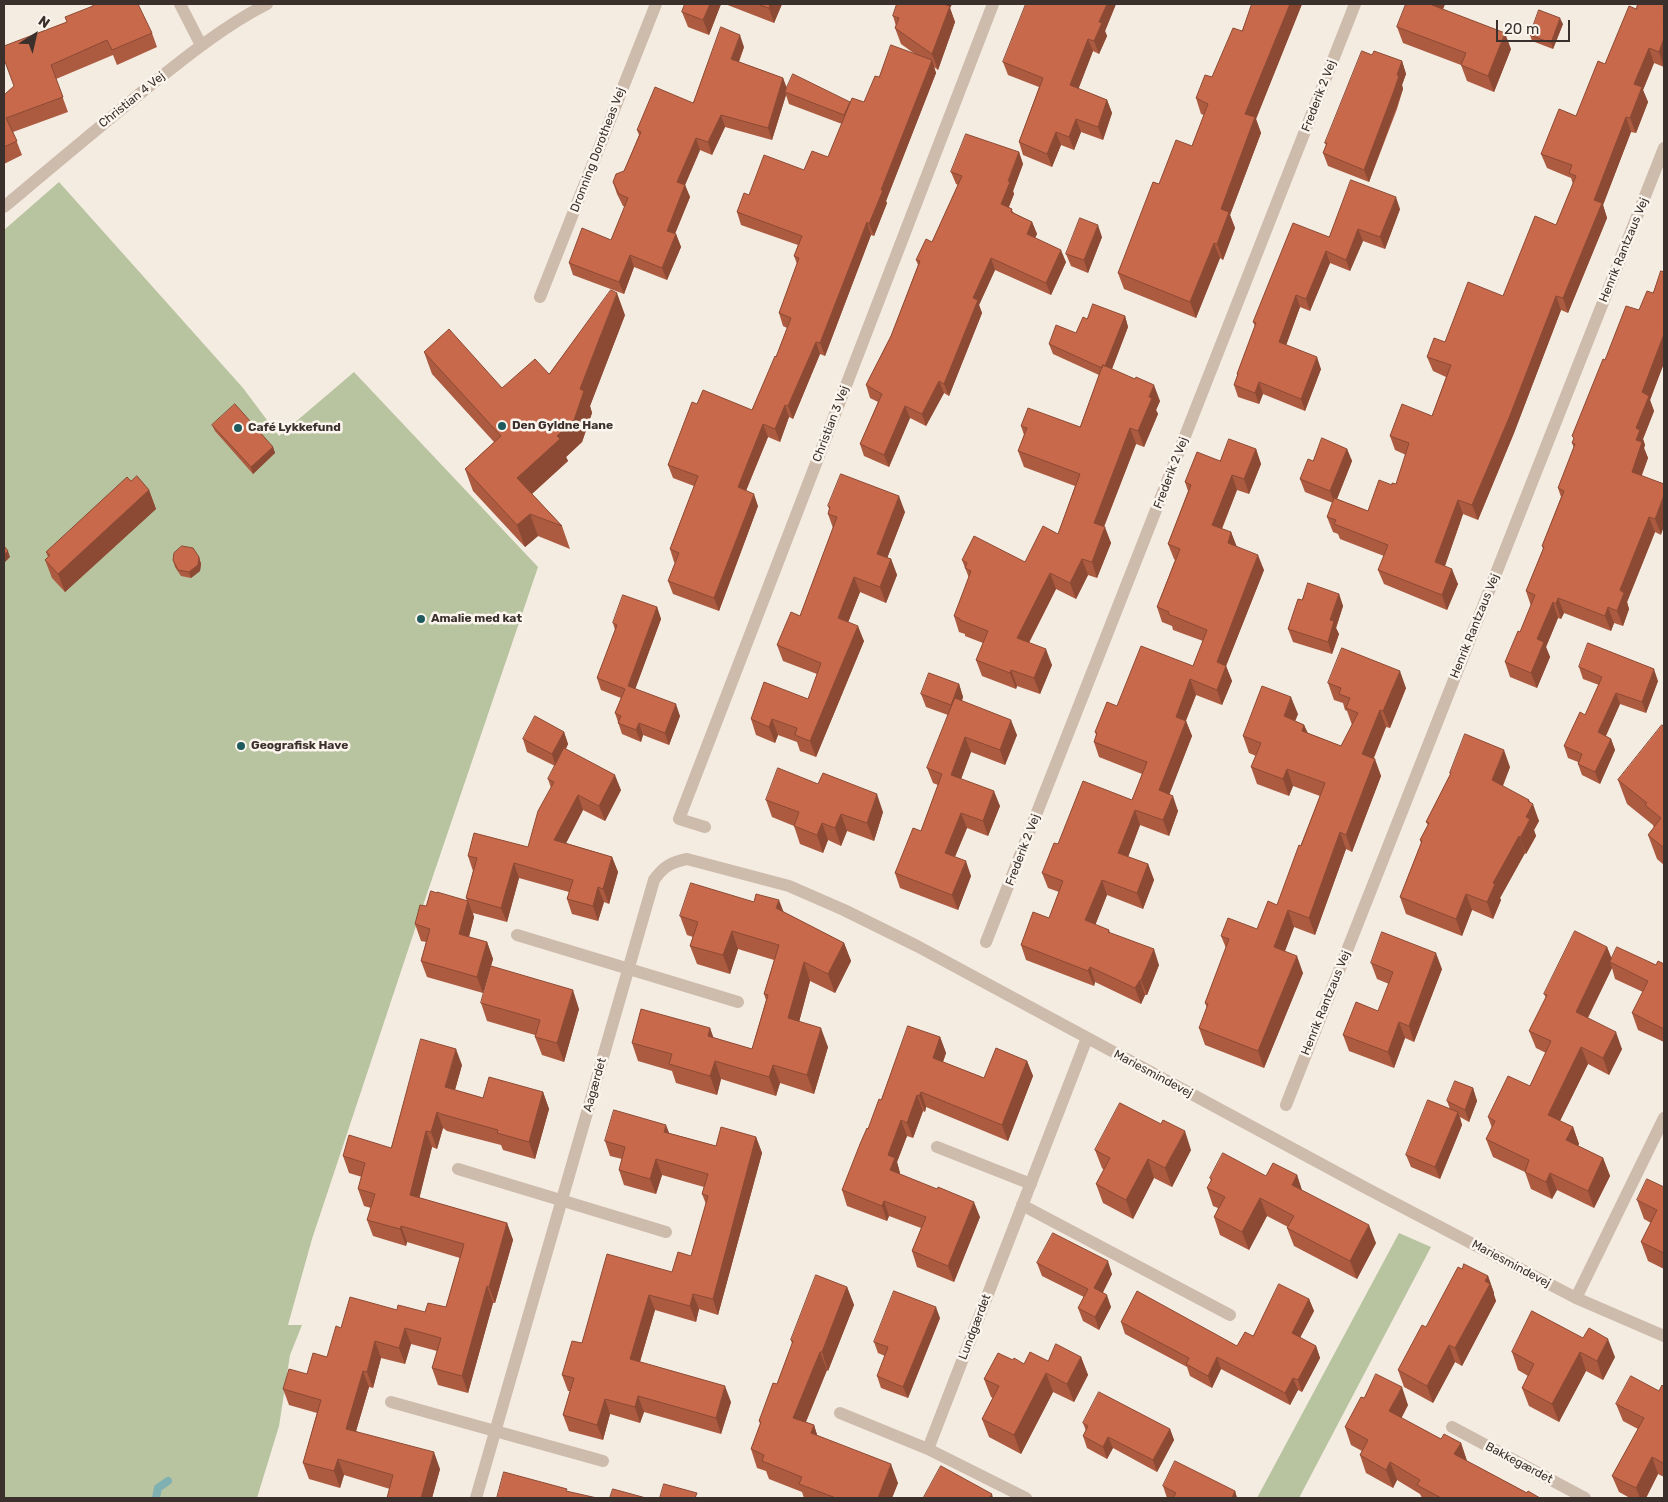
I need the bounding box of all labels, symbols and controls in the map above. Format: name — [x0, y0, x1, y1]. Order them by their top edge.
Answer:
north arrow — [10, 10, 60, 60]
scale bar — [1498, 10, 1572, 42]
text: N — [35, 12, 53, 32]
text: 20 m — [1504, 20, 1539, 38]
street label: Frederik 2 Vej — [1299, 58, 1339, 134]
street label: Christian 4 Vej — [96, 69, 168, 131]
street label: Dronning Dorotheas Vej — [568, 86, 628, 214]
street label: Henrik Rantzaus Vej — [1596, 196, 1652, 304]
street label: Christian 3 Vej — [810, 384, 852, 464]
place label: Den Gyldne Hane — [512, 419, 613, 433]
marker: Den Gyldne Hane — [496, 420, 508, 432]
place label: Café Lykkefund — [248, 421, 341, 435]
marker: Café Lykkefund — [232, 422, 244, 434]
street label: Frederik 2 Vej — [1151, 435, 1191, 511]
street label: Henrik Rantzaus Vej — [1447, 572, 1503, 680]
place label: Amalie med kat — [431, 612, 522, 626]
marker: Amalie med kat — [415, 613, 427, 625]
place label: Geografisk Have — [251, 739, 348, 753]
marker: Geografisk Have — [235, 740, 247, 752]
street label: Frederik 2 Vej — [1003, 812, 1043, 888]
street label: Henrik Rantzaus Vej — [1298, 949, 1354, 1057]
street label: Mariesmindevej — [1111, 1047, 1195, 1101]
street label: Aagærdet — [580, 1056, 610, 1114]
street label: Mariesmindevej — [1469, 1237, 1553, 1291]
street label: Lundgærdet — [956, 1292, 994, 1362]
street label: Bakkegærdet — [1483, 1439, 1555, 1487]

